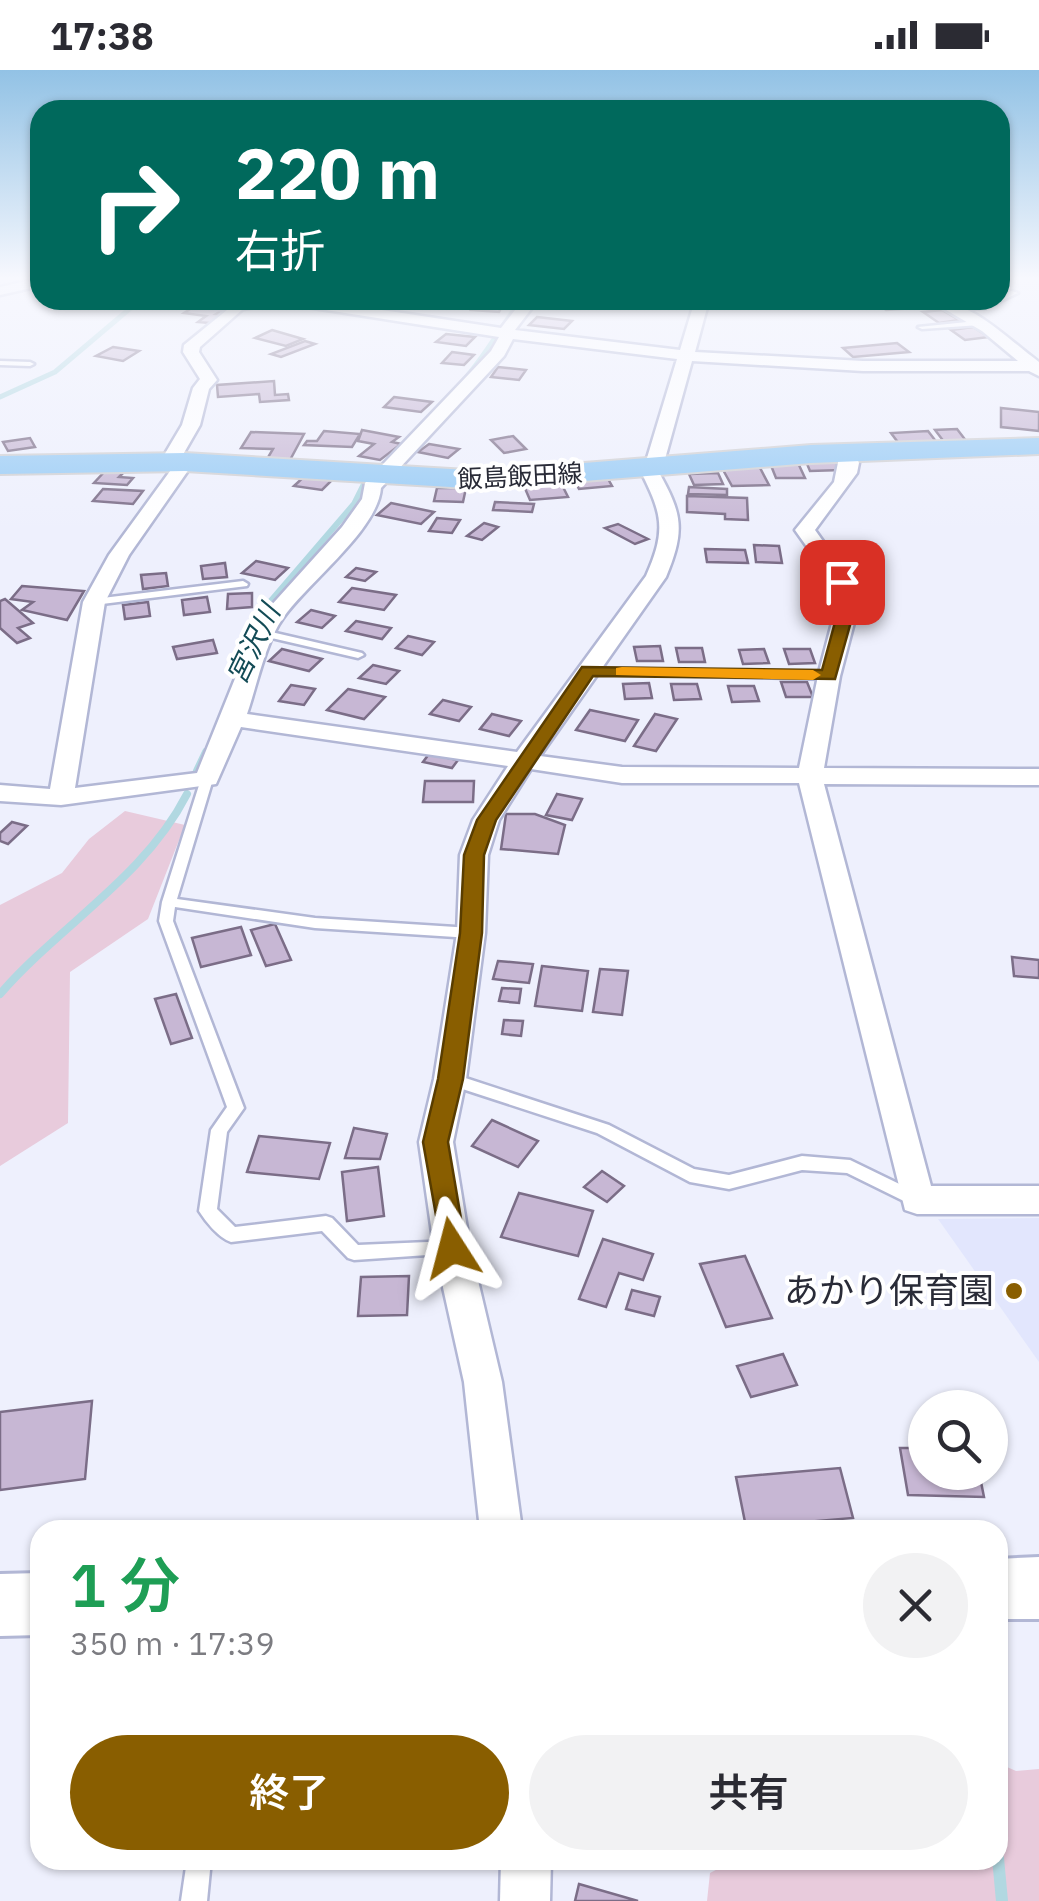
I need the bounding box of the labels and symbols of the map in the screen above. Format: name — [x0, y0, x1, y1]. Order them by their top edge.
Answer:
street label: 飯島飯田線 — [457, 456, 583, 495]
pin — [800, 540, 885, 625]
water label: 宮沢川 — [218, 595, 289, 690]
position arrow — [400, 1196, 504, 1300]
place label: あかり保育園 — [784, 1267, 994, 1313]
marker: あかり保育園 — [1003, 1280, 1025, 1302]

